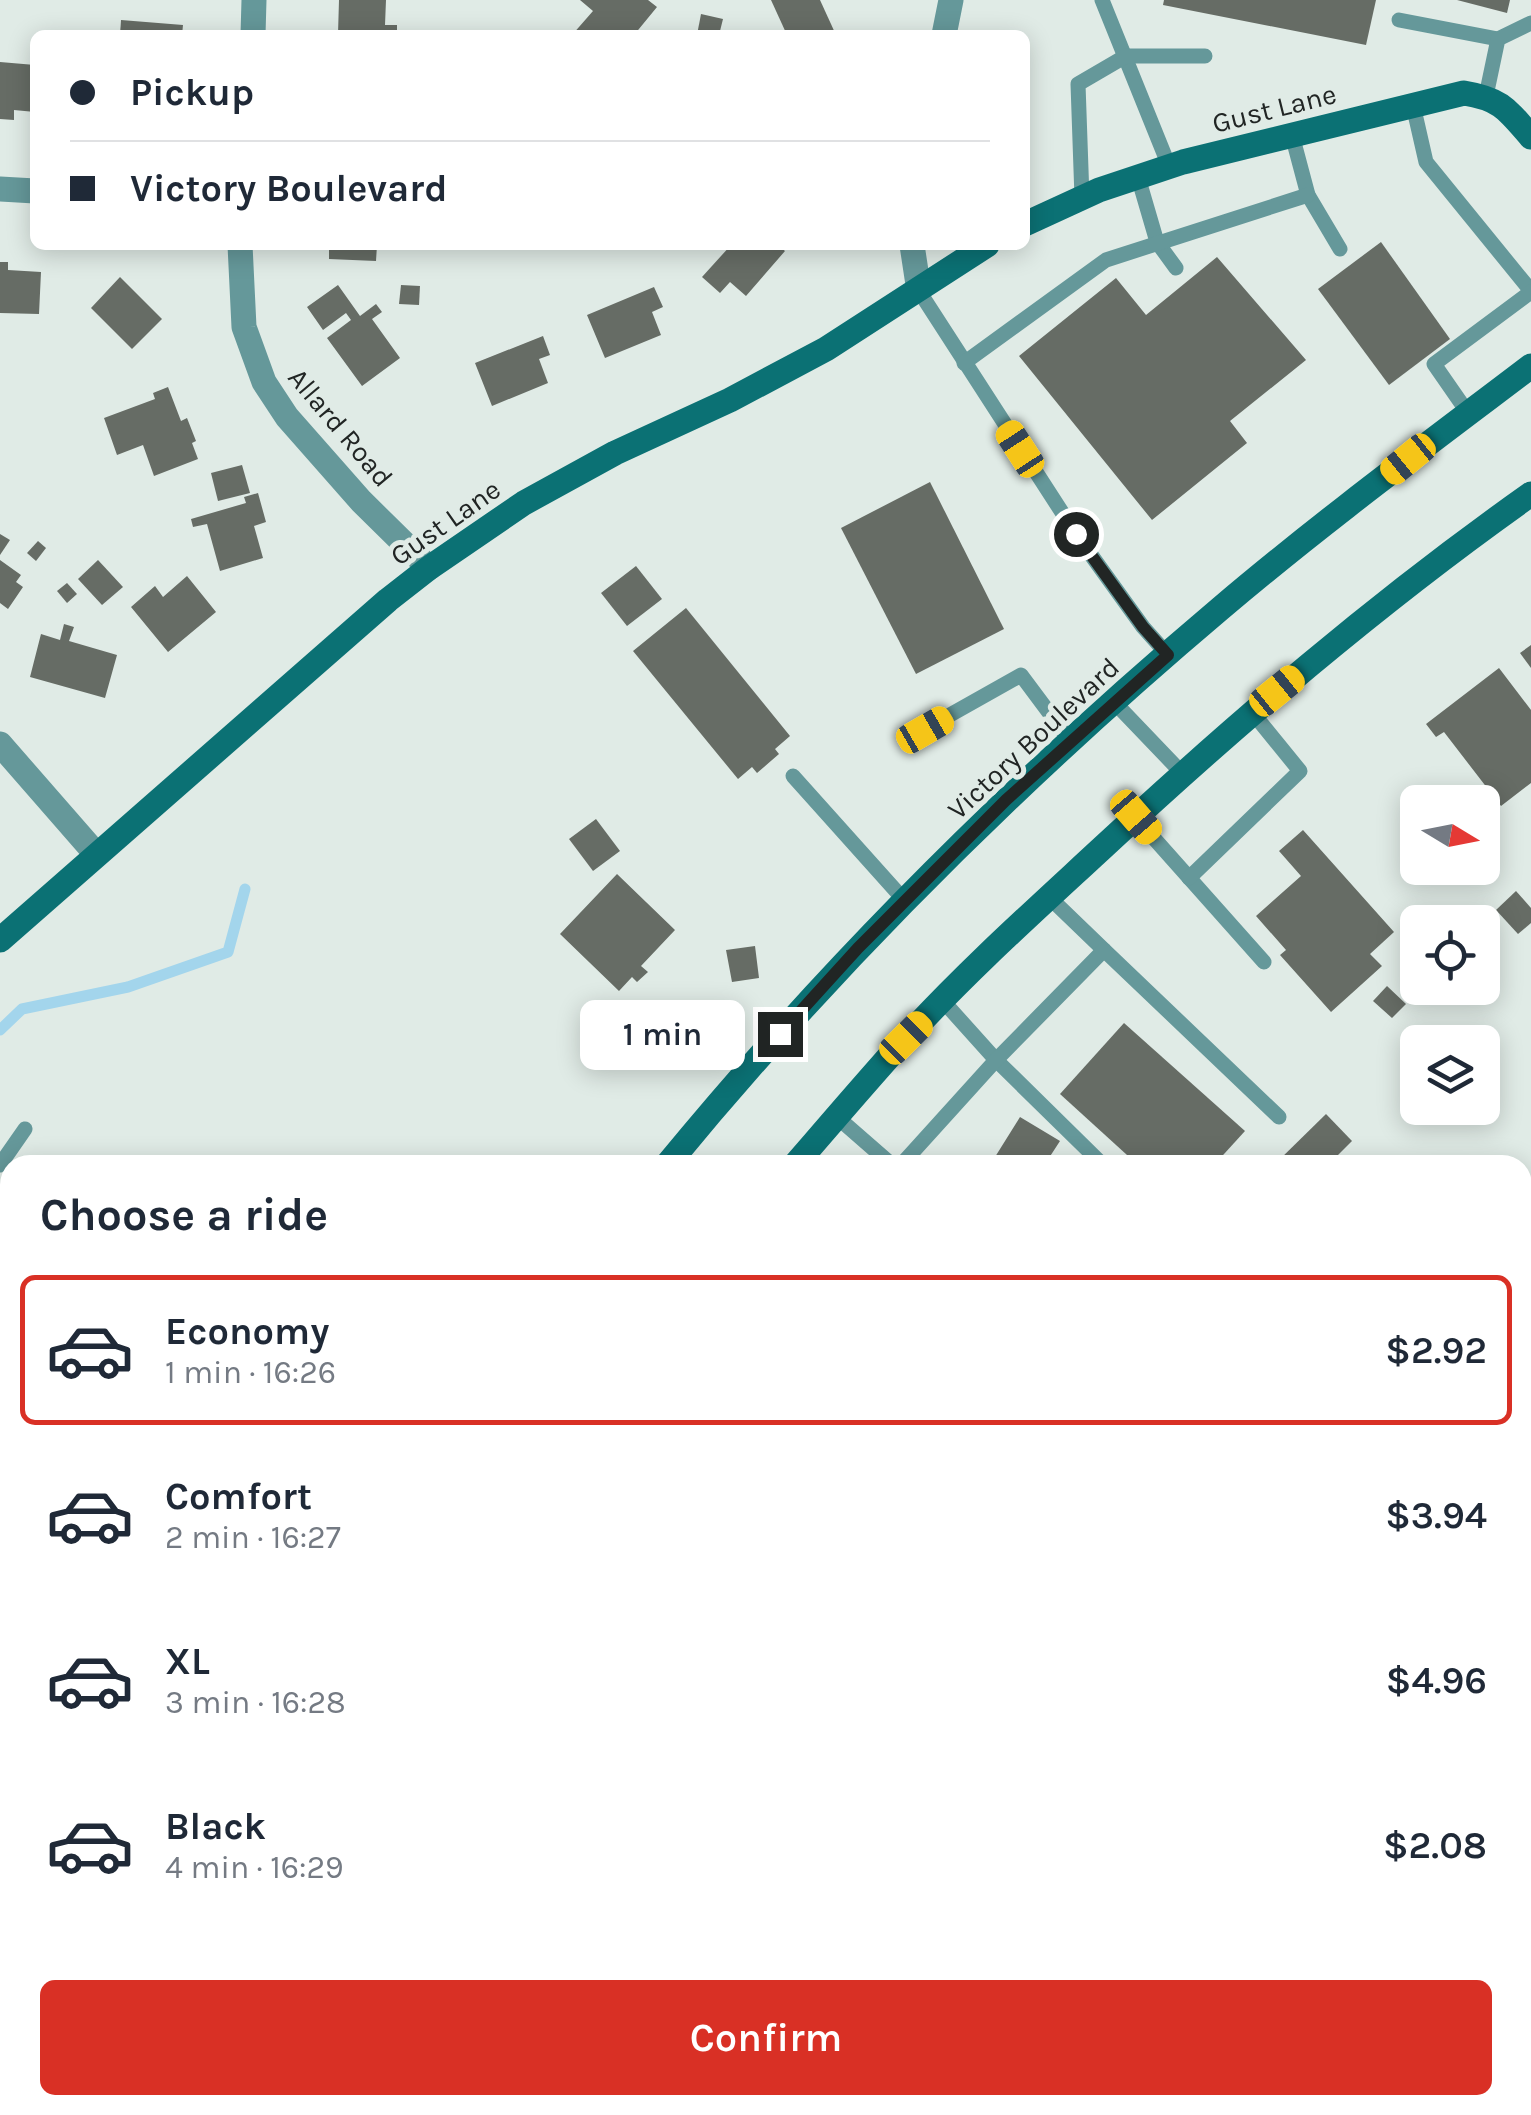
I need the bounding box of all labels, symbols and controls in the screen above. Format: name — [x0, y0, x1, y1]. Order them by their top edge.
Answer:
text: Pickup — [130, 70, 254, 115]
street label: Gust Lane — [1209, 77, 1340, 140]
text: Victory Boulevard — [130, 166, 448, 211]
street label: Allard Road — [281, 361, 400, 493]
car — [991, 416, 1049, 482]
car — [1375, 428, 1441, 490]
street label: Gust Lane — [384, 473, 507, 572]
route start — [1054, 512, 1099, 557]
street label: Victory Boulevard — [941, 651, 1126, 826]
car — [1244, 660, 1310, 722]
car — [892, 702, 958, 758]
car — [1105, 785, 1167, 849]
north arrow — [1400, 785, 1500, 885]
map controls — [1400, 785, 1500, 1125]
button: locate — [1400, 905, 1500, 1005]
callout: 1 min — [580, 999, 745, 1069]
car — [874, 1006, 938, 1070]
route end — [758, 1012, 803, 1057]
text: 1 min — [623, 1016, 702, 1053]
button: layers — [1400, 1025, 1500, 1125]
text: Choose a ride — [40, 1189, 328, 1241]
icon: car — [45, 1305, 135, 1395]
text: Economy — [165, 1309, 329, 1354]
text: $2.92 — [1385, 1328, 1487, 1373]
text: 1 min · 16:26 — [165, 1354, 336, 1391]
icon: car — [45, 1470, 135, 1560]
text: Comfort — [165, 1474, 312, 1519]
text: $3.94 — [1385, 1493, 1487, 1538]
text: 2 min · 16:27 — [165, 1519, 341, 1556]
icon: car — [45, 1635, 135, 1725]
text: XL — [165, 1639, 210, 1684]
text: $4.96 — [1386, 1658, 1487, 1703]
text: 3 min · 16:28 — [165, 1684, 346, 1721]
icon: car — [45, 1800, 135, 1890]
text: Black — [165, 1804, 266, 1849]
text: $2.08 — [1383, 1823, 1487, 1868]
text: 4 min · 16:29 — [165, 1849, 344, 1886]
button: Confirm — [40, 1980, 1492, 2095]

